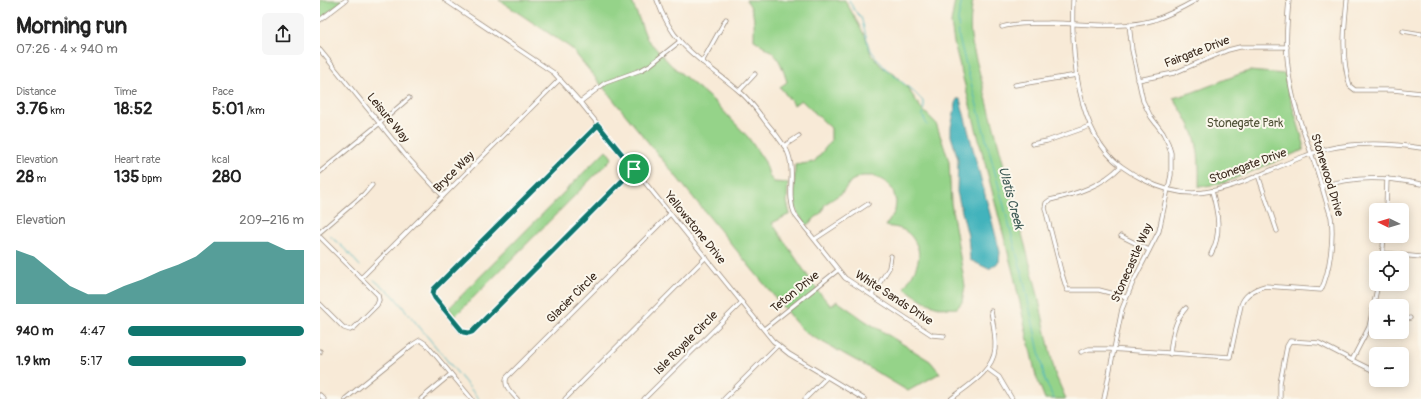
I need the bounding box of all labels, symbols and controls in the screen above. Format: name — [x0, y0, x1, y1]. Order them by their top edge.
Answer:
text: Morning run — [16, 12, 127, 40]
button: share — [262, 13, 304, 55]
street label: Fairgate Drive — [1162, 33, 1232, 71]
text: 07:26 · 4 × 940 m — [16, 41, 118, 57]
text: Distance — [16, 85, 56, 98]
text: Time — [114, 85, 137, 98]
text: Pace — [212, 85, 234, 98]
street label: Leisure Way — [363, 90, 413, 146]
text: 3.76 — [16, 98, 48, 119]
text: 18:52 — [114, 98, 152, 119]
text: 5:01 — [212, 98, 244, 119]
text: km — [48, 104, 65, 117]
text: /km — [244, 104, 265, 117]
park label: Stonegate Park — [1207, 116, 1283, 131]
street label: Stonewood Drive — [1307, 132, 1347, 218]
street label: Stonegate Drive — [1207, 145, 1289, 187]
street label: Bryce Way — [430, 148, 478, 196]
pin — [617, 152, 651, 186]
text: Elevation — [16, 153, 58, 166]
text: Heart rate — [114, 153, 160, 166]
text: kcal — [212, 153, 230, 166]
icon: arrive — [623, 158, 645, 180]
water label: Ulatis Creek — [995, 165, 1027, 233]
text: 28 — [16, 166, 34, 187]
text: 135 — [114, 166, 139, 187]
text: 280 — [212, 166, 242, 187]
text: m — [34, 172, 46, 185]
text: bpm — [139, 172, 162, 185]
street label: Yellowstone Drive — [660, 188, 729, 267]
north arrow — [1369, 203, 1409, 243]
map controls — [1369, 203, 1409, 387]
text: Elevation — [16, 212, 66, 228]
text: 209–216 m — [239, 212, 304, 228]
street label: Stonecastle Way — [1108, 221, 1156, 305]
button: locate — [1369, 251, 1409, 291]
street label: White Sands Drive — [852, 267, 936, 329]
street label: Teton Drive — [768, 268, 822, 316]
street label: Glacier Circle — [543, 269, 601, 327]
button: + — [1369, 299, 1409, 339]
street label: Isle Royale Circle — [651, 308, 721, 378]
text: 940 m — [16, 323, 53, 339]
text: 4:47 — [80, 323, 105, 339]
button: − — [1369, 347, 1409, 387]
text: 1.9 km — [16, 353, 50, 369]
text: 5:17 — [80, 353, 102, 369]

